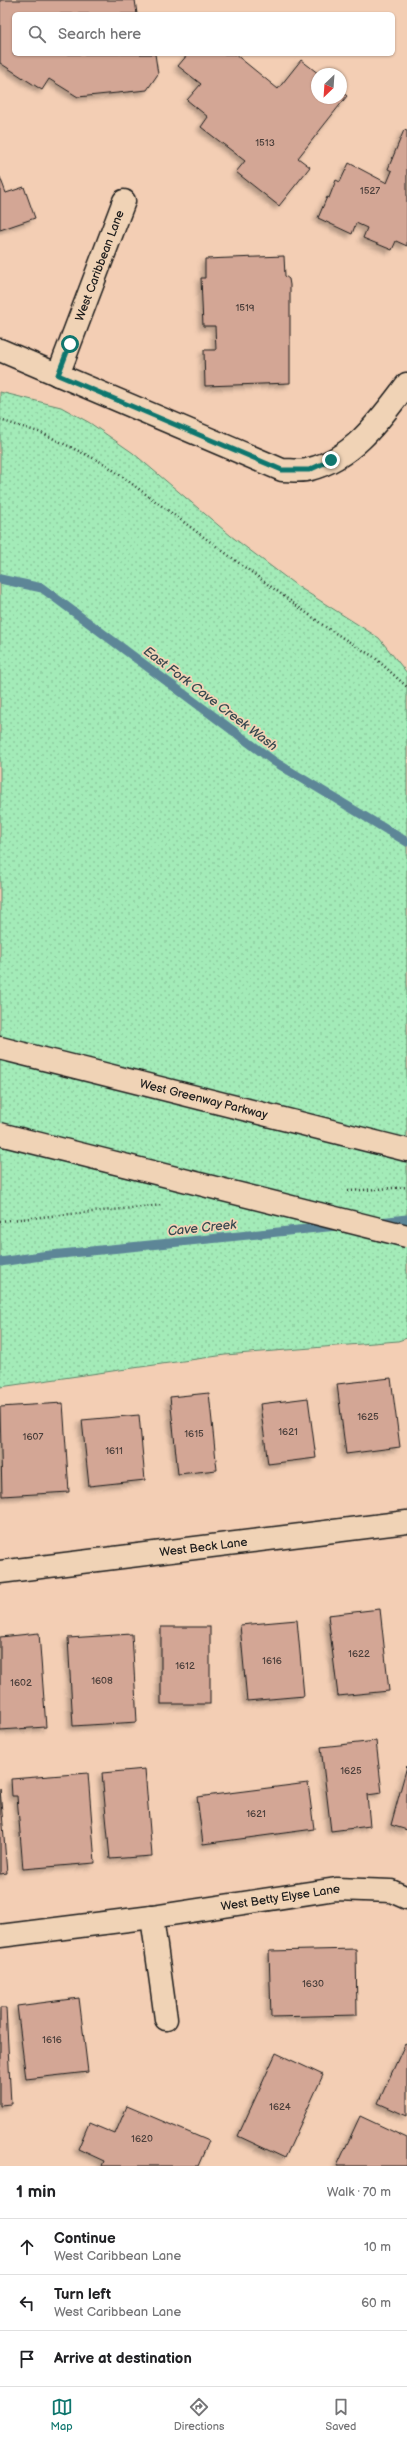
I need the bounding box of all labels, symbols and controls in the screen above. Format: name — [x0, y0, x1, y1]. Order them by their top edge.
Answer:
search box — [12, 12, 395, 56]
icon: search — [26, 23, 48, 45]
text: Search here — [58, 25, 141, 44]
north arrow — [311, 68, 347, 104]
house number: 1513 — [255, 137, 275, 149]
house number: 1527 — [360, 185, 380, 197]
street label: West Caribbean Lane — [72, 208, 128, 323]
house number: 1519 — [235, 302, 255, 314]
route start — [61, 335, 79, 353]
route end — [322, 451, 340, 469]
water label: East Fork Cave Creek Wash — [140, 643, 281, 754]
street label: West Greenway Parkway — [138, 1076, 270, 1123]
water label: Cave Creek — [167, 1216, 238, 1240]
house number: 1625 — [357, 1411, 379, 1423]
house number: 1621 — [278, 1426, 298, 1438]
house number: 1615 — [184, 1428, 204, 1440]
house number: 1607 — [23, 1431, 43, 1443]
house number: 1611 — [105, 1445, 123, 1457]
street label: West Beck Lane — [159, 1535, 248, 1560]
house number: 1622 — [348, 1648, 370, 1660]
house number: 1616 — [262, 1655, 282, 1667]
house number: 1612 — [175, 1660, 195, 1672]
house number: 1608 — [91, 1675, 113, 1687]
house number: 1602 — [10, 1677, 32, 1689]
house number: 1625 — [340, 1765, 362, 1777]
house number: 1621 — [246, 1808, 266, 1820]
street label: West Betty Elyse Lane — [220, 1882, 340, 1914]
house number: 1630 — [302, 1978, 324, 1990]
house number: 1616 — [42, 2034, 62, 2046]
house number: 1624 — [269, 2101, 291, 2113]
house number: 1620 — [131, 2133, 153, 2145]
text: 1 min — [16, 2182, 56, 2202]
text: Walk · 70 m — [327, 2184, 391, 2200]
text: Continue — [54, 2229, 116, 2248]
icon: ahead — [16, 2236, 38, 2258]
text: 10 m — [364, 2239, 391, 2255]
text: West Caribbean Lane — [54, 2248, 181, 2264]
text: Turn left — [54, 2285, 111, 2304]
icon: left — [16, 2292, 38, 2314]
text: 60 m — [361, 2295, 391, 2311]
text: West Caribbean Lane — [54, 2304, 181, 2320]
icon: arrive — [16, 2348, 38, 2370]
text: Arrive at destination — [54, 2349, 192, 2368]
tab: Map — [51, 2396, 73, 2433]
tab: Directions — [174, 2396, 224, 2433]
tab: Saved — [326, 2396, 356, 2433]

